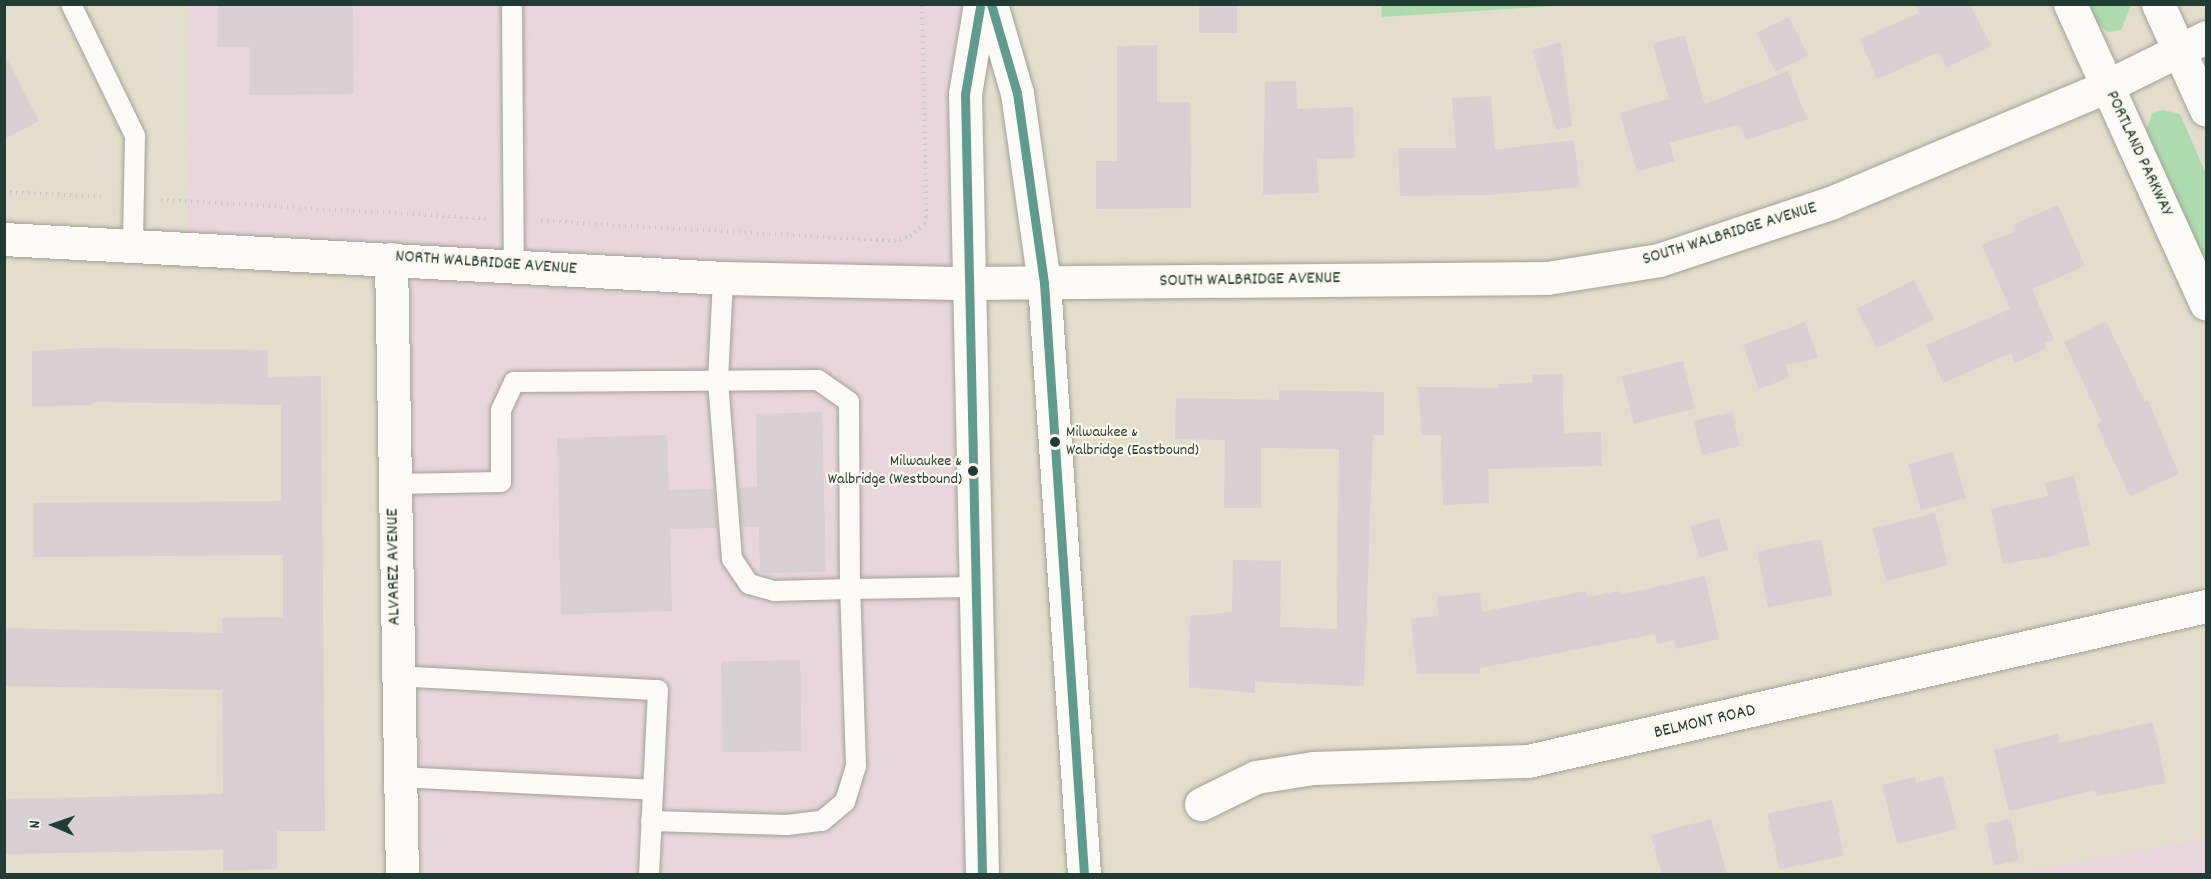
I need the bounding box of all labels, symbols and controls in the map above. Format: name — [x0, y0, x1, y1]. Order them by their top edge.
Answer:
street label: PORTLAND PARKWAY — [2100, 88, 2176, 220]
street label: SOUTH WALBRIDGE AVENUE — [1640, 198, 1820, 272]
street label: NORTH WALBRIDGE AVENUE — [394, 247, 578, 281]
street label: SOUTH WALBRIDGE AVENUE — [1159, 269, 1341, 293]
place label: Milwaukee & Walbridge (Eastbound) — [1066, 423, 1199, 461]
marker: Milwaukee & Walbridge (Eastbound) — [1049, 436, 1061, 448]
place label: Milwaukee & Walbridge (Westbound) — [828, 452, 962, 490]
marker: Milwaukee & Walbridge (Westbound) — [967, 465, 979, 477]
street label: ALVAREZ AVENUE — [383, 508, 407, 626]
street label: BELMONT ROAD — [1652, 701, 1758, 745]
north arrow — [24, 795, 84, 855]
text: N — [24, 820, 47, 829]

